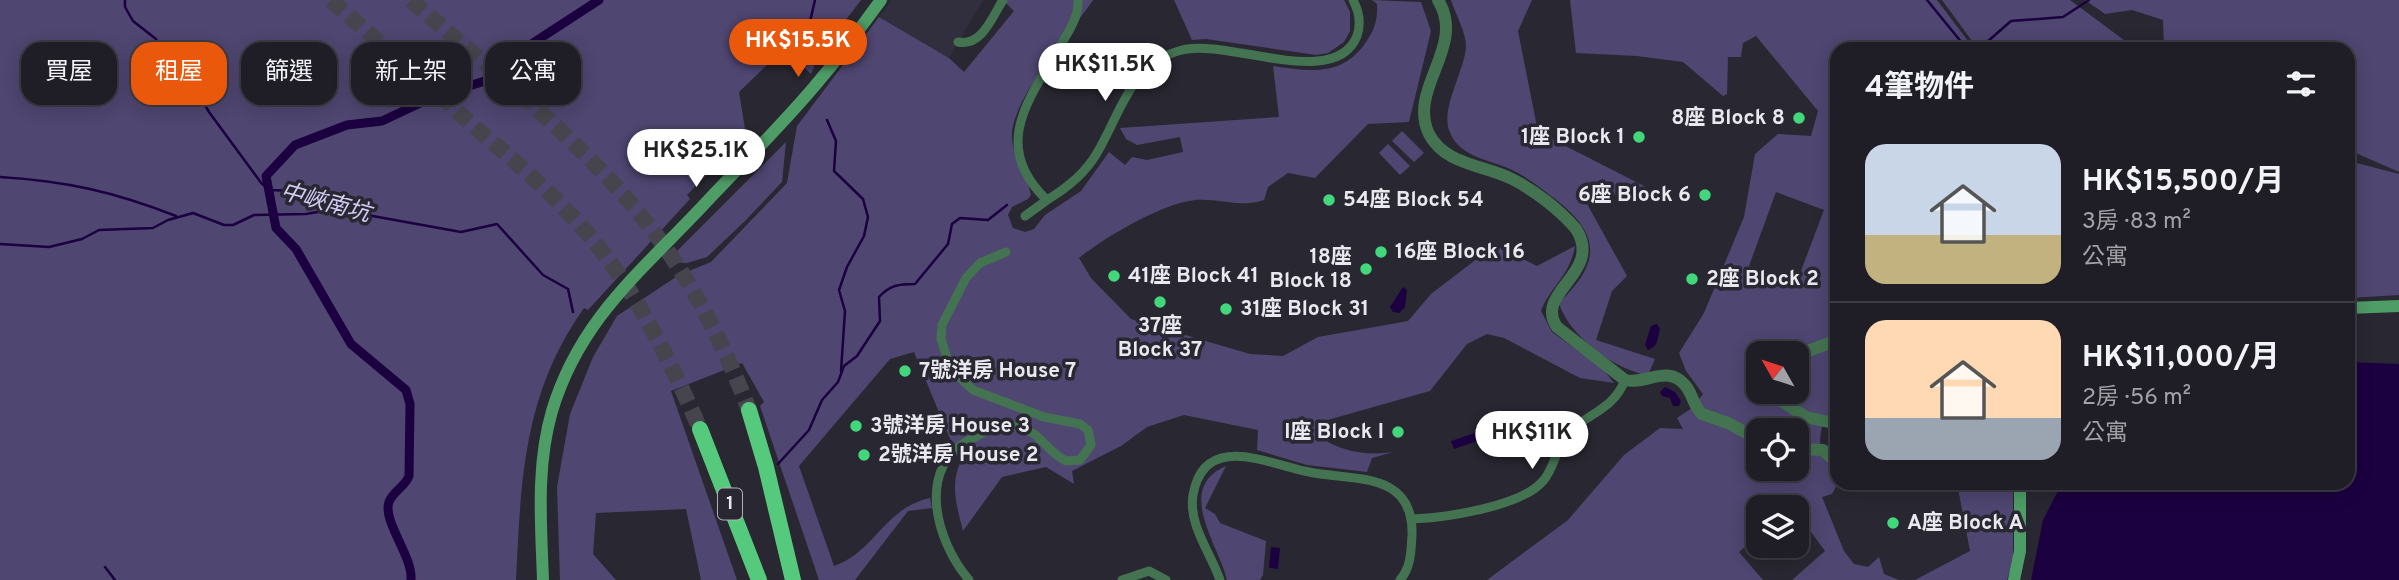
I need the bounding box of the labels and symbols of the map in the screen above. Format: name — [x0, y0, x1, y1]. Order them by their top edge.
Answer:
pin: HK$15.5K — [726, 20, 870, 79]
pin: HK$11.5K — [1033, 43, 1177, 103]
place label: 8座 Block 8 — [1671, 105, 1785, 132]
marker: 8座 Block 8 — [1791, 110, 1807, 126]
place label: 1座 Block 1 — [1521, 124, 1625, 151]
marker: 1座 Block 1 — [1631, 129, 1647, 145]
pin: HK$25.1K — [624, 130, 768, 189]
water label: 中峽南坑 — [277, 178, 376, 231]
place label: 6座 Block 6 — [1578, 182, 1691, 209]
place label: 54座 Block 54 — [1343, 187, 1484, 214]
marker: 6座 Block 6 — [1697, 187, 1713, 203]
marker: 54座 Block 54 — [1321, 192, 1337, 208]
place label: 16座 Block 16 — [1395, 239, 1525, 266]
place label: 18座 Block 18 — [1269, 244, 1352, 295]
marker: 16座 Block 16 — [1373, 244, 1389, 260]
marker: 18座 Block 18 — [1358, 261, 1374, 277]
place label: 41座 Block 41 — [1128, 263, 1259, 290]
place label: 2座 Block 2 — [1706, 266, 1819, 293]
marker: 41座 Block 41 — [1106, 268, 1122, 284]
marker: 2座 Block 2 — [1684, 271, 1700, 287]
marker: 37座 Block 37 — [1152, 294, 1168, 310]
place label: 31座 Block 31 — [1240, 296, 1369, 323]
marker: 31座 Block 31 — [1218, 301, 1234, 317]
place label: 37座 Block 37 — [1118, 313, 1202, 364]
north arrow — [1746, 341, 1810, 404]
place label: 7號洋房 House 7 — [919, 358, 1076, 385]
marker: 7號洋房 House 7 — [897, 363, 913, 379]
pin: HK$11K — [1475, 412, 1589, 471]
place label: 3號洋房 House 3 — [870, 413, 1030, 440]
marker: 3號洋房 House 3 — [848, 418, 864, 434]
place label: I座 Block I — [1284, 419, 1384, 446]
marker: I座 Block I — [1390, 424, 1406, 440]
place label: 2號洋房 House 2 — [878, 442, 1039, 469]
marker: 2號洋房 House 2 — [856, 447, 872, 463]
road number: 1 — [718, 489, 742, 520]
place label: A座 Block A — [1907, 510, 2024, 537]
marker: A座 Block A — [1885, 515, 1901, 531]

